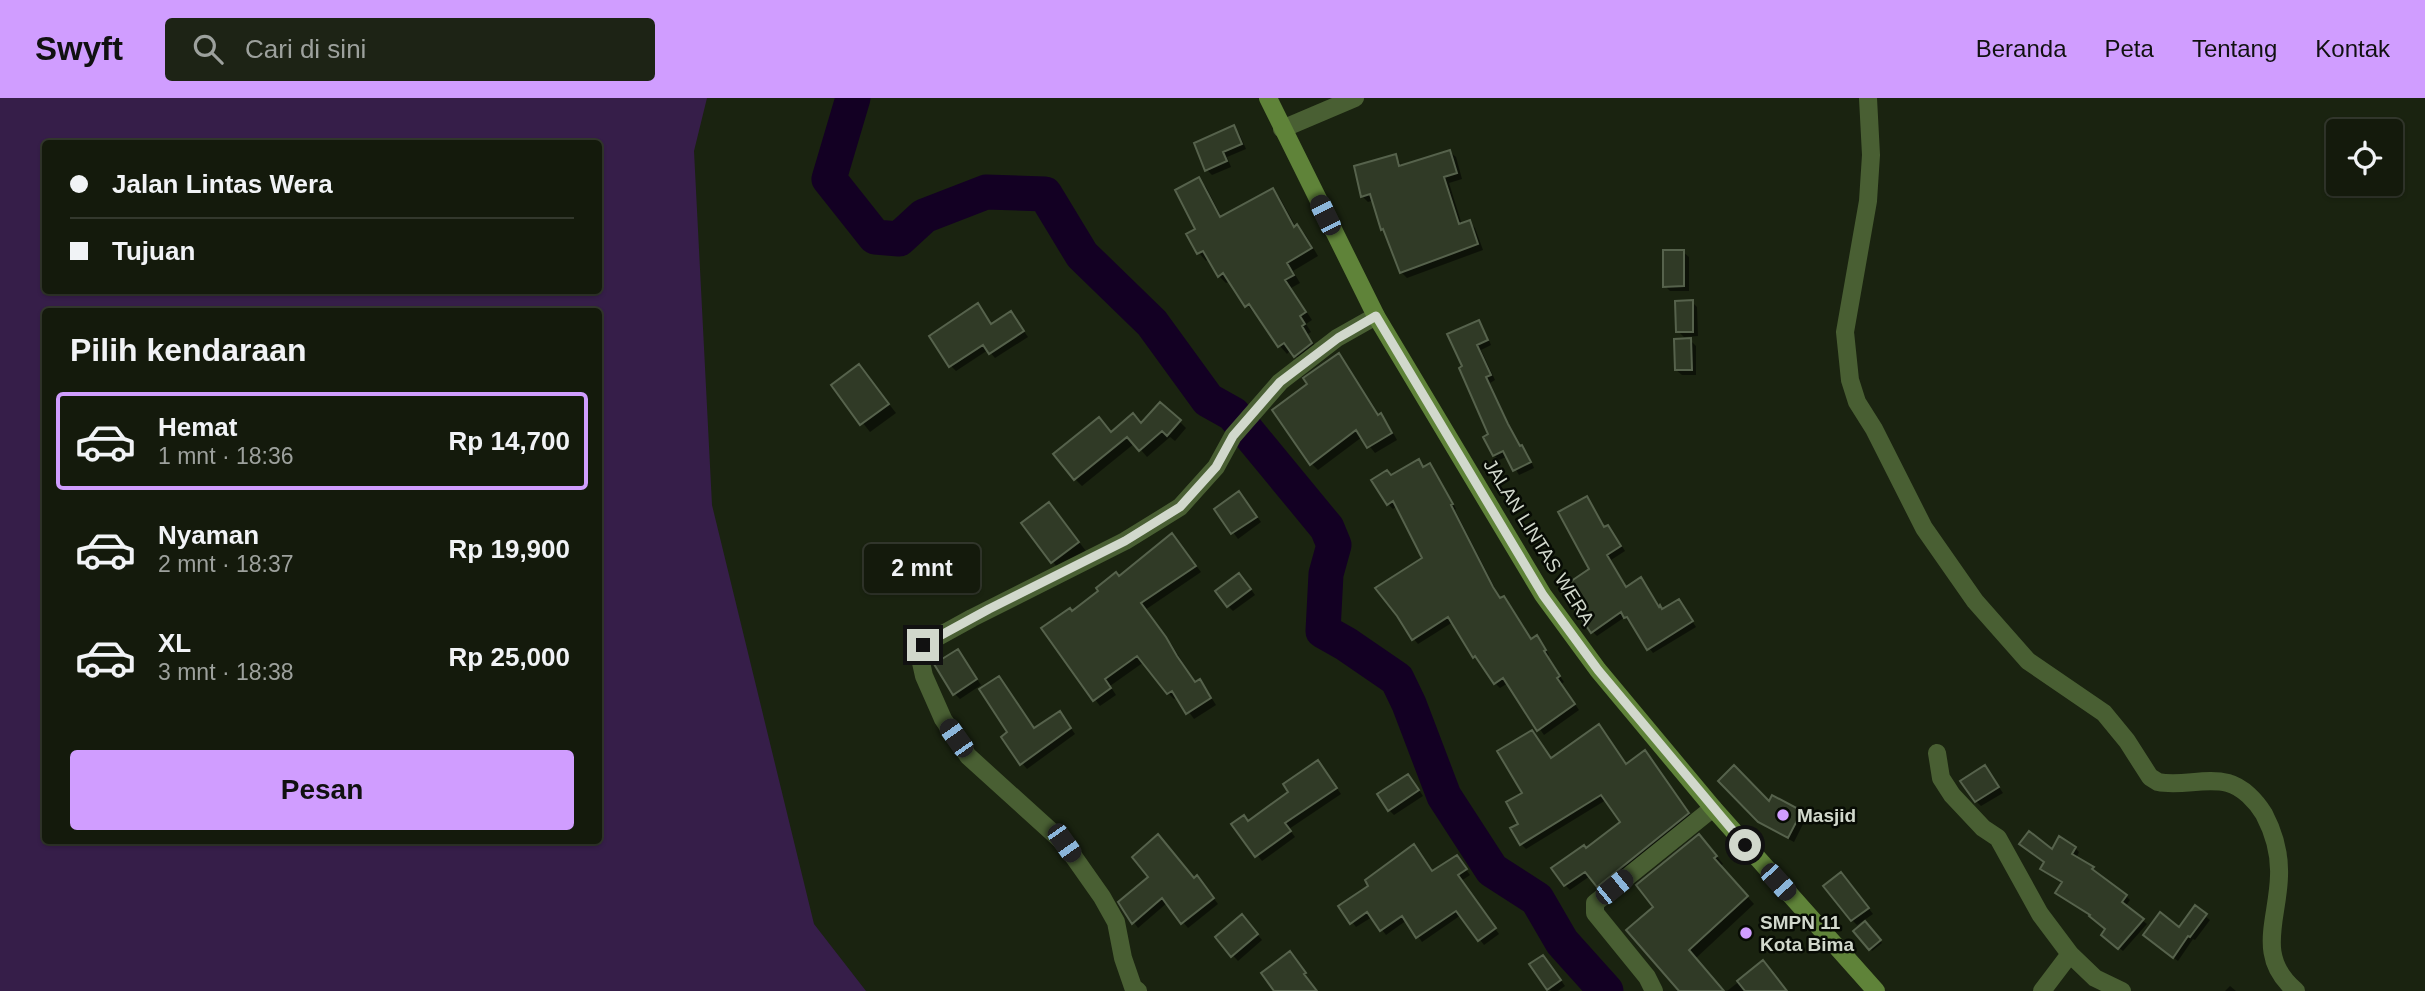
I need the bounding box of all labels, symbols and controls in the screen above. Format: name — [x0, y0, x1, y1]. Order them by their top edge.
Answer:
search box — [165, 18, 655, 81]
text: Swyft — [35, 30, 123, 67]
icon: search — [189, 30, 227, 68]
text: Cari di sini — [245, 34, 366, 64]
text: Beranda — [1976, 35, 2067, 62]
text: Peta — [2105, 35, 2154, 62]
text: Tentang — [2192, 35, 2277, 62]
text: Kontak — [2315, 35, 2390, 62]
map controls — [2326, 119, 2403, 196]
button: locate — [2326, 119, 2403, 196]
text: Jalan Lintas Wera — [112, 169, 333, 199]
car — [1307, 192, 1344, 238]
text: Tujuan — [112, 236, 195, 266]
text: Pilih kendaraan — [70, 332, 307, 368]
icon: car — [74, 410, 137, 473]
text: Hemat — [158, 412, 237, 442]
text: Rp 14,700 — [449, 426, 570, 456]
text: 1 mnt · 18:36 — [158, 443, 294, 469]
street label: JALAN LINTAS WERA — [1479, 455, 1599, 629]
icon: car — [74, 518, 137, 581]
text: Nyaman — [158, 520, 259, 550]
text: Rp 19,900 — [449, 534, 570, 564]
callout: 2 mnt — [865, 544, 981, 592]
text: 2 mnt · 18:37 — [158, 551, 294, 577]
text: 2 mnt — [891, 555, 953, 581]
icon: car — [74, 626, 137, 689]
text: XL — [158, 628, 191, 658]
route end — [907, 629, 939, 661]
text: Rp 25,000 — [449, 642, 570, 672]
text: 3 mnt · 18:38 — [158, 659, 294, 685]
car — [936, 715, 977, 761]
button: Pesan — [70, 750, 574, 830]
place label: Masjid — [1797, 805, 1856, 826]
marker: Masjid — [1775, 807, 1791, 823]
car — [1044, 820, 1085, 866]
route start — [1729, 829, 1761, 861]
car — [1757, 859, 1800, 905]
car — [1592, 866, 1637, 908]
place label: SMPN 11 Kota Bima — [1760, 912, 1854, 955]
marker: SMPN 11 Kota Bima — [1738, 925, 1754, 941]

